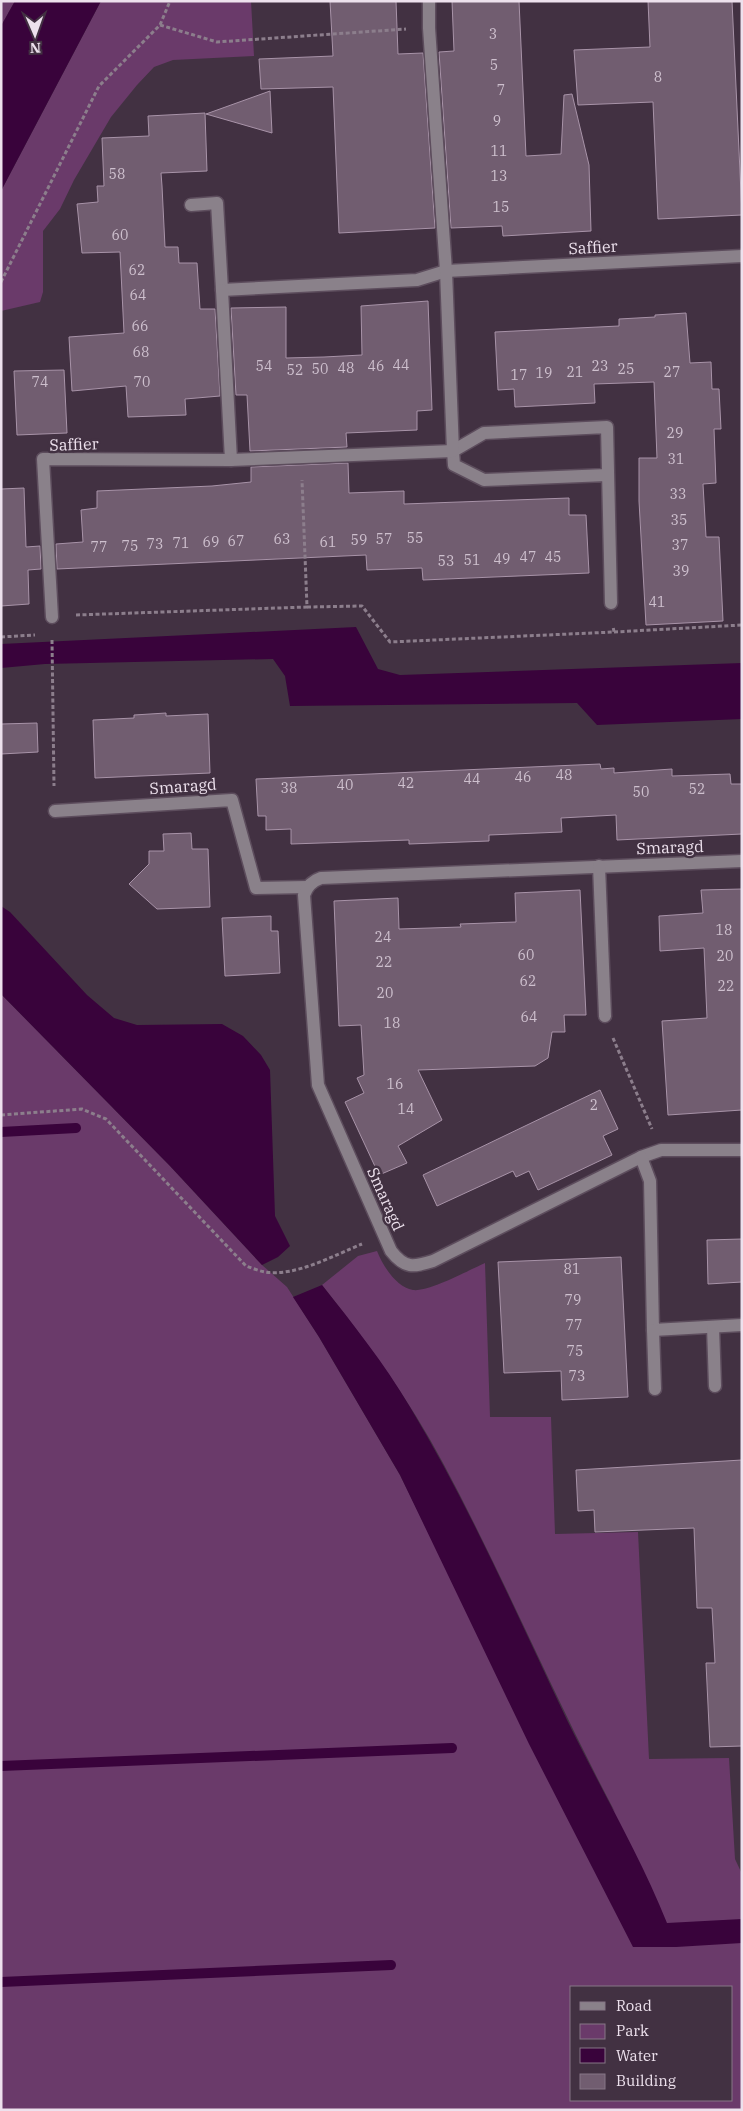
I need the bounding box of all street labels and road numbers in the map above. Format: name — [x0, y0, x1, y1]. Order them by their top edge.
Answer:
street label: Saffier — [568, 236, 618, 258]
street label: Saffier — [49, 433, 99, 455]
street label: Smaragd — [149, 774, 218, 798]
street label: Smaragd — [636, 836, 704, 858]
street label: Smaragd — [363, 1164, 409, 1234]

